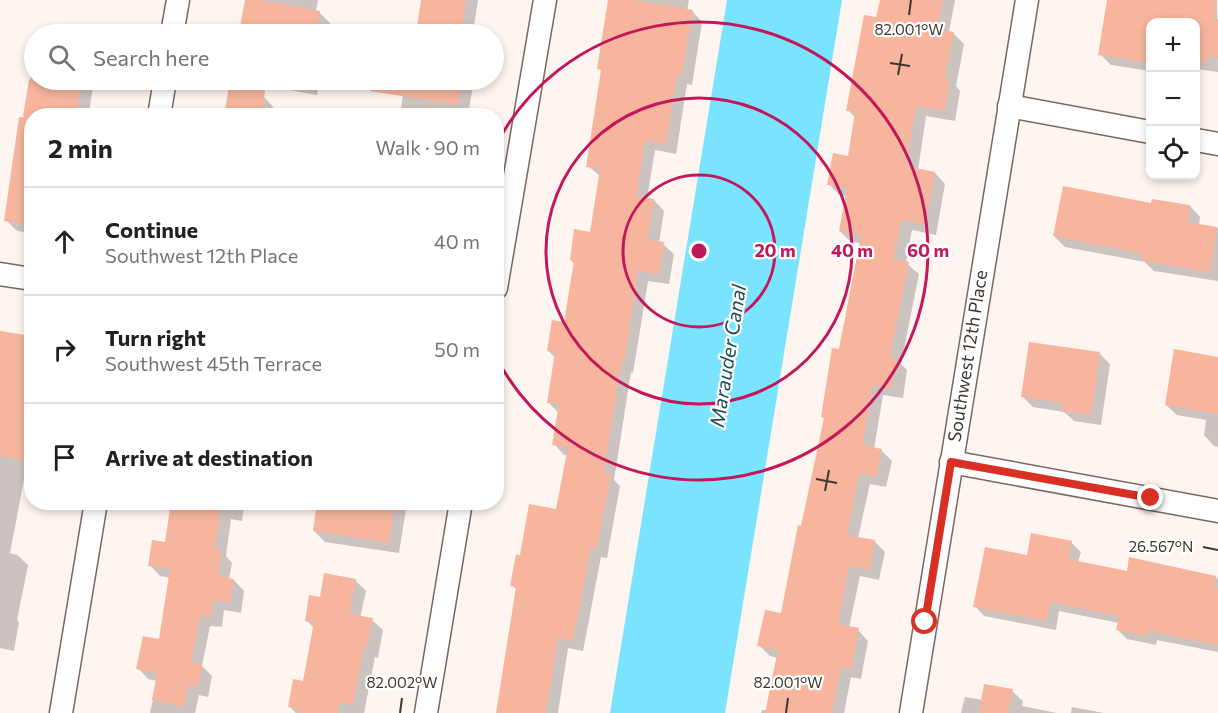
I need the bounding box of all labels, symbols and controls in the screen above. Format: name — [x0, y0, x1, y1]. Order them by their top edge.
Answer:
map controls — [1146, 18, 1200, 180]
button: + — [1146, 18, 1200, 72]
text: 82.001°W — [874, 20, 944, 38]
search box — [24, 24, 504, 90]
icon: search — [45, 41, 78, 74]
text: Search here — [93, 44, 209, 71]
button: − — [1146, 72, 1200, 126]
button: locate — [1146, 126, 1200, 180]
text: 2 min — [48, 132, 113, 163]
text: Walk · 90 m — [375, 135, 480, 159]
text: Continue — [105, 216, 198, 243]
icon: ahead — [48, 225, 81, 258]
text: 40 m — [434, 229, 480, 253]
text: 20 m — [754, 239, 796, 261]
text: 40 m — [831, 239, 873, 261]
text: 60 m — [907, 239, 949, 261]
centre of rings — [689, 241, 709, 261]
text: Southwest 12th Place — [105, 243, 298, 267]
street label: Southwest 12th Place — [943, 268, 991, 443]
water label: Marauder Canal — [704, 282, 750, 429]
text: Turn right — [105, 324, 206, 351]
icon: right — [48, 333, 81, 366]
text: 50 m — [434, 337, 480, 361]
text: Southwest 45th Terrace — [105, 351, 322, 375]
icon: arrive — [48, 441, 81, 474]
text: Arrive at destination — [105, 444, 313, 471]
route end — [1137, 484, 1163, 510]
text: 26.567°N — [1129, 537, 1193, 555]
route start — [911, 608, 937, 634]
text: 82.002°W — [367, 673, 438, 691]
text: 82.001°W — [753, 673, 823, 691]

